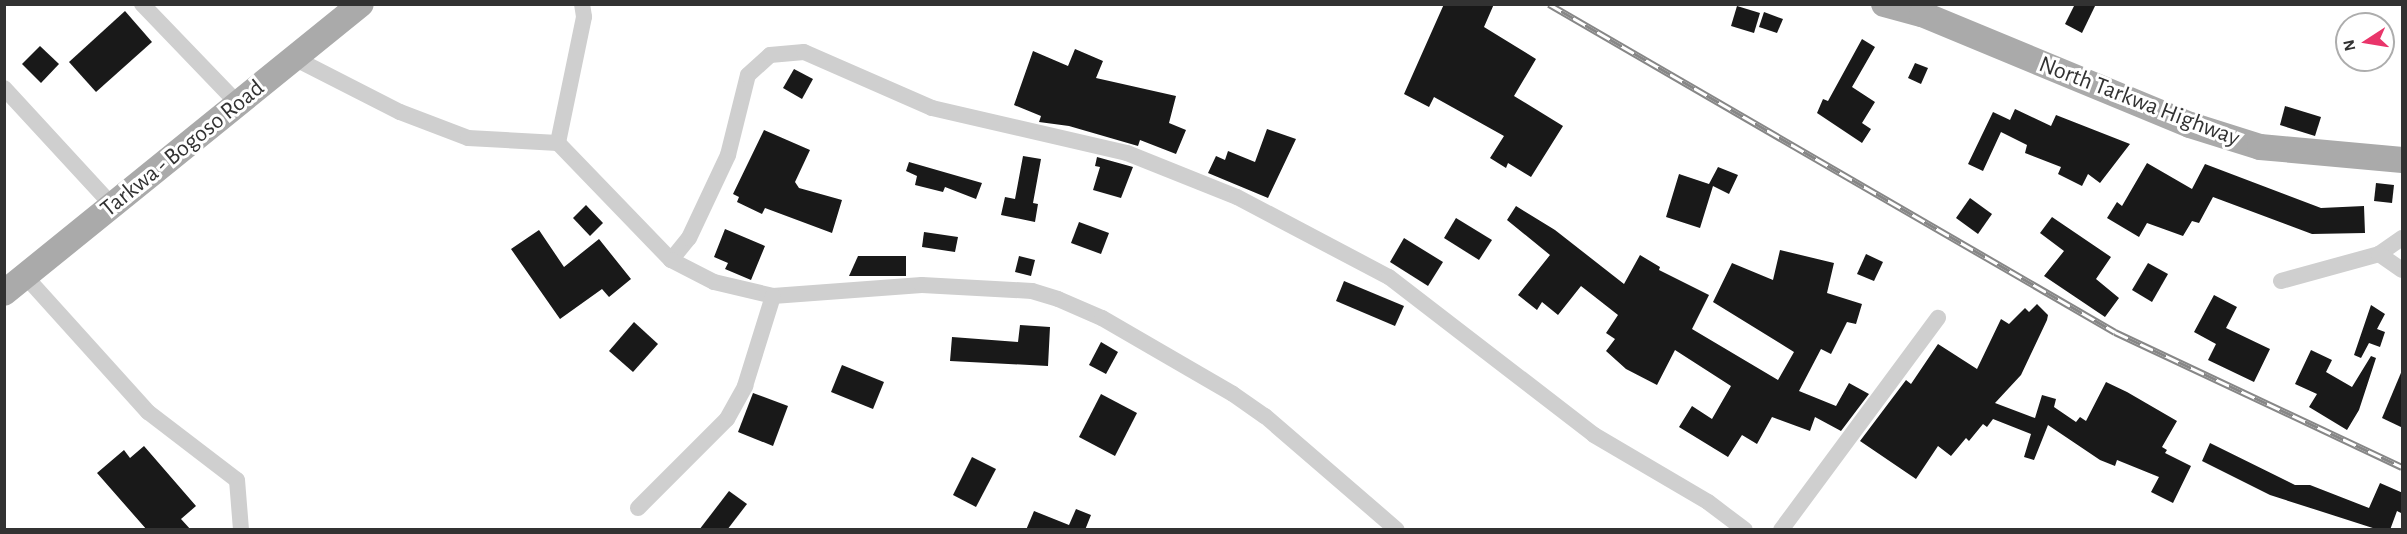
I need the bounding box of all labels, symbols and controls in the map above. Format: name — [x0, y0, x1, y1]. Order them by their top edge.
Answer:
north arrow — [2335, 12, 2395, 72]
text: N — [2340, 38, 2358, 52]
street label: North Tarkwa Highway — [2035, 50, 2243, 154]
street label: Tarkwa - Bogoso Road — [95, 74, 271, 224]

